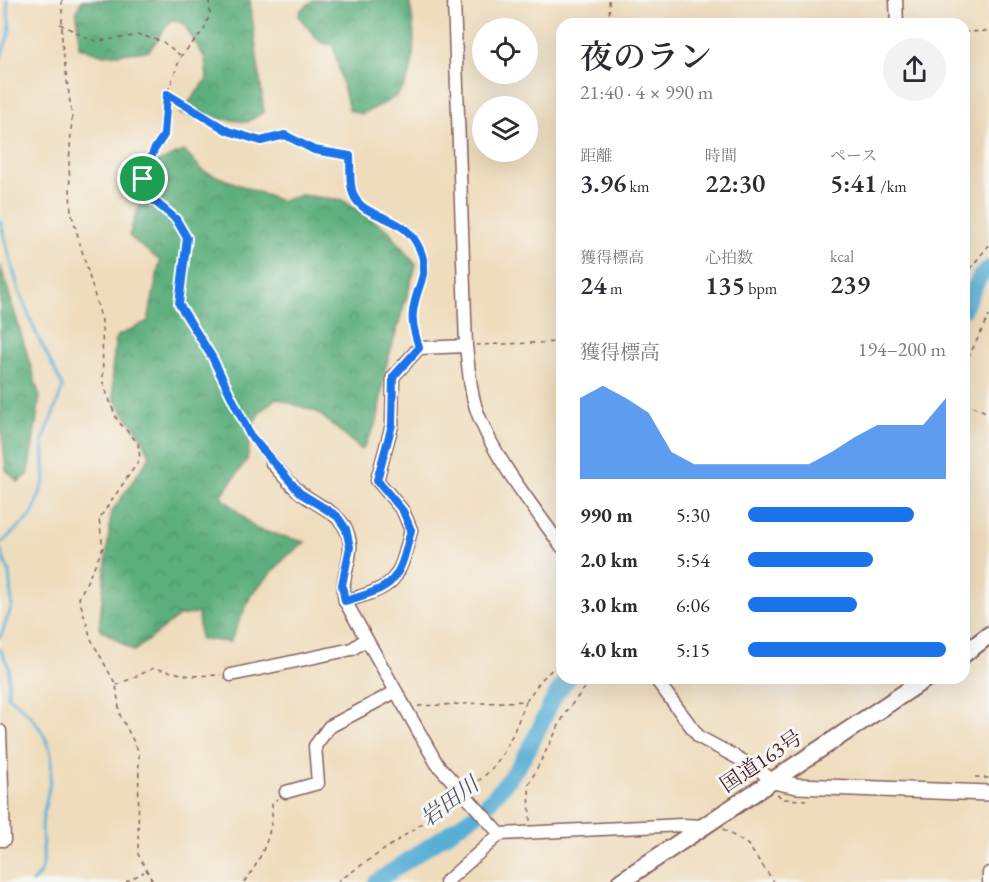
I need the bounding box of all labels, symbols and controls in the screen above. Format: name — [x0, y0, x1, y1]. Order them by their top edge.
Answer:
map controls — [472, 18, 538, 162]
button: locate — [472, 18, 538, 84]
text: 夜のラン — [580, 35, 712, 78]
button: share — [883, 38, 946, 101]
text: 21:40 · 4 × 990 m — [580, 79, 713, 105]
button: layers — [472, 96, 538, 162]
text: 距離 — [580, 145, 612, 166]
text: 時間 — [705, 145, 737, 166]
text: ペース — [830, 145, 877, 166]
pin — [117, 153, 168, 204]
icon: arrive — [126, 162, 159, 195]
text: 3.96 — [580, 166, 626, 200]
text: 22:30 — [705, 166, 765, 200]
text: 5:41 — [830, 166, 877, 200]
text: km — [626, 176, 649, 197]
text: /km — [877, 176, 907, 197]
text: kcal — [830, 246, 854, 267]
text: 獲得標高 — [580, 247, 644, 268]
text: 心拍数 — [705, 247, 753, 268]
text: 239 — [830, 267, 870, 301]
text: 24 — [580, 268, 607, 302]
text: 135 — [705, 268, 745, 302]
text: m — [607, 278, 622, 299]
text: bpm — [745, 278, 777, 299]
text: 194–200 m — [858, 336, 946, 362]
text: 獲得標高 — [580, 339, 660, 365]
text: 990 m — [580, 502, 633, 528]
text: 5:30 — [676, 502, 710, 528]
text: 2.0 km — [580, 547, 638, 573]
text: 5:54 — [676, 547, 710, 573]
text: 3.0 km — [580, 592, 638, 618]
text: 6:06 — [676, 592, 710, 618]
text: 4.0 km — [580, 637, 638, 663]
text: 5:15 — [676, 637, 710, 663]
street label: 国道163号 — [715, 723, 807, 798]
water label: 岩田川 — [414, 769, 486, 833]

